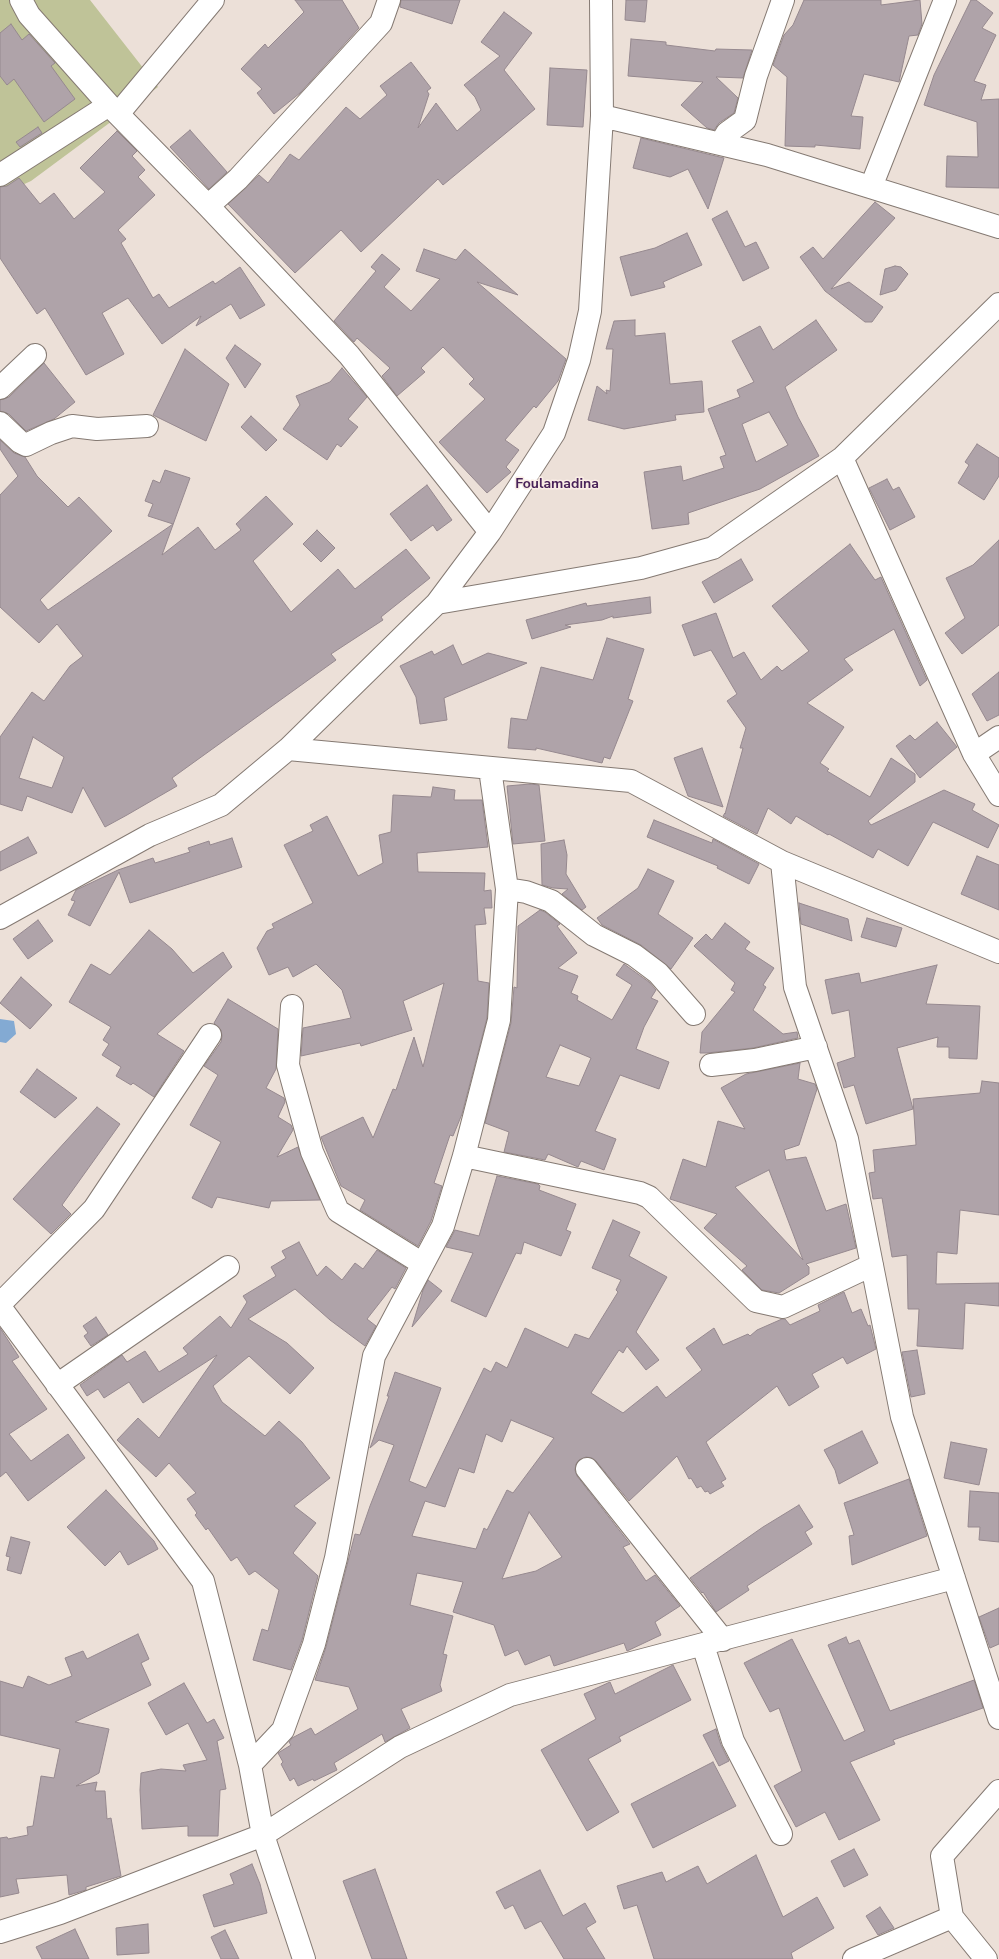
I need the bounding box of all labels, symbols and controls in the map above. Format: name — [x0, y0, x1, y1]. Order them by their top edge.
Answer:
district label: Foulamadina — [515, 477, 599, 493]

